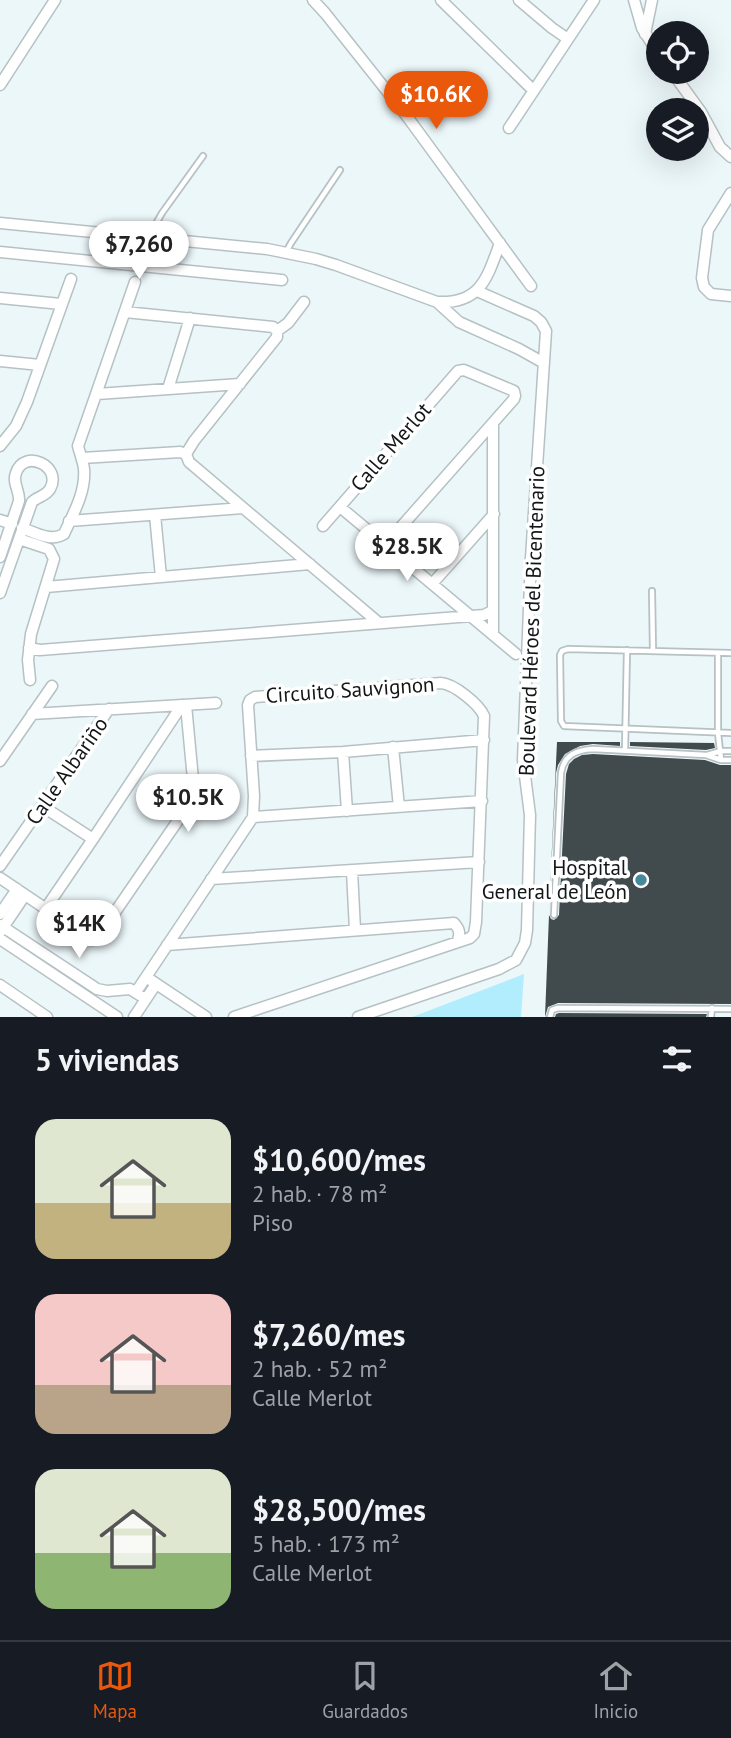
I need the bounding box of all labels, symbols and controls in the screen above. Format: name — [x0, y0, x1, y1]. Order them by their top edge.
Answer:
map controls — [646, 21, 709, 161]
button: locate — [646, 21, 709, 84]
pin: $10.6K — [379, 72, 493, 131]
text: $10.6K — [400, 79, 472, 108]
button: layers — [646, 98, 709, 161]
pin: $7,260 — [82, 222, 196, 281]
text: $7,260 — [105, 229, 173, 258]
street label: Calle Merlot — [345, 396, 437, 497]
street label: Boulevard Héroes del Bicentenario — [513, 465, 550, 776]
pin: $28.5K — [350, 524, 464, 583]
text: $28.5K — [371, 531, 443, 560]
street label: Circuito Sauvignon — [265, 670, 435, 709]
street label: Calle Albariño — [20, 712, 114, 830]
pin: $10.5K — [131, 774, 245, 834]
text: $10.5K — [152, 782, 224, 811]
place label: Hospital General de León — [482, 854, 627, 905]
marker: Hospital General de León — [633, 872, 649, 888]
pin: $14K — [38, 900, 120, 960]
text: $14K — [52, 908, 106, 937]
text: 5 viviendas — [35, 1040, 179, 1079]
icon: filters — [658, 1040, 696, 1078]
text: $10,600/mes — [252, 1140, 426, 1179]
icon: home — [91, 1147, 175, 1231]
text: 2 hab. · 78 m² — [252, 1179, 387, 1208]
text: Piso — [252, 1208, 293, 1237]
text: $7,260/mes — [252, 1315, 405, 1354]
icon: home — [91, 1322, 175, 1406]
text: 2 hab. · 52 m² — [252, 1354, 387, 1383]
text: Calle Merlot — [252, 1383, 372, 1412]
text: $28,500/mes — [252, 1490, 426, 1529]
icon: home — [91, 1497, 175, 1581]
text: 5 hab. · 173 m² — [252, 1529, 400, 1558]
text: Calle Merlot — [252, 1558, 372, 1587]
tab: Mapa — [93, 1657, 137, 1723]
tab: Guardados — [322, 1657, 408, 1723]
tab: Inicio — [593, 1657, 638, 1723]

